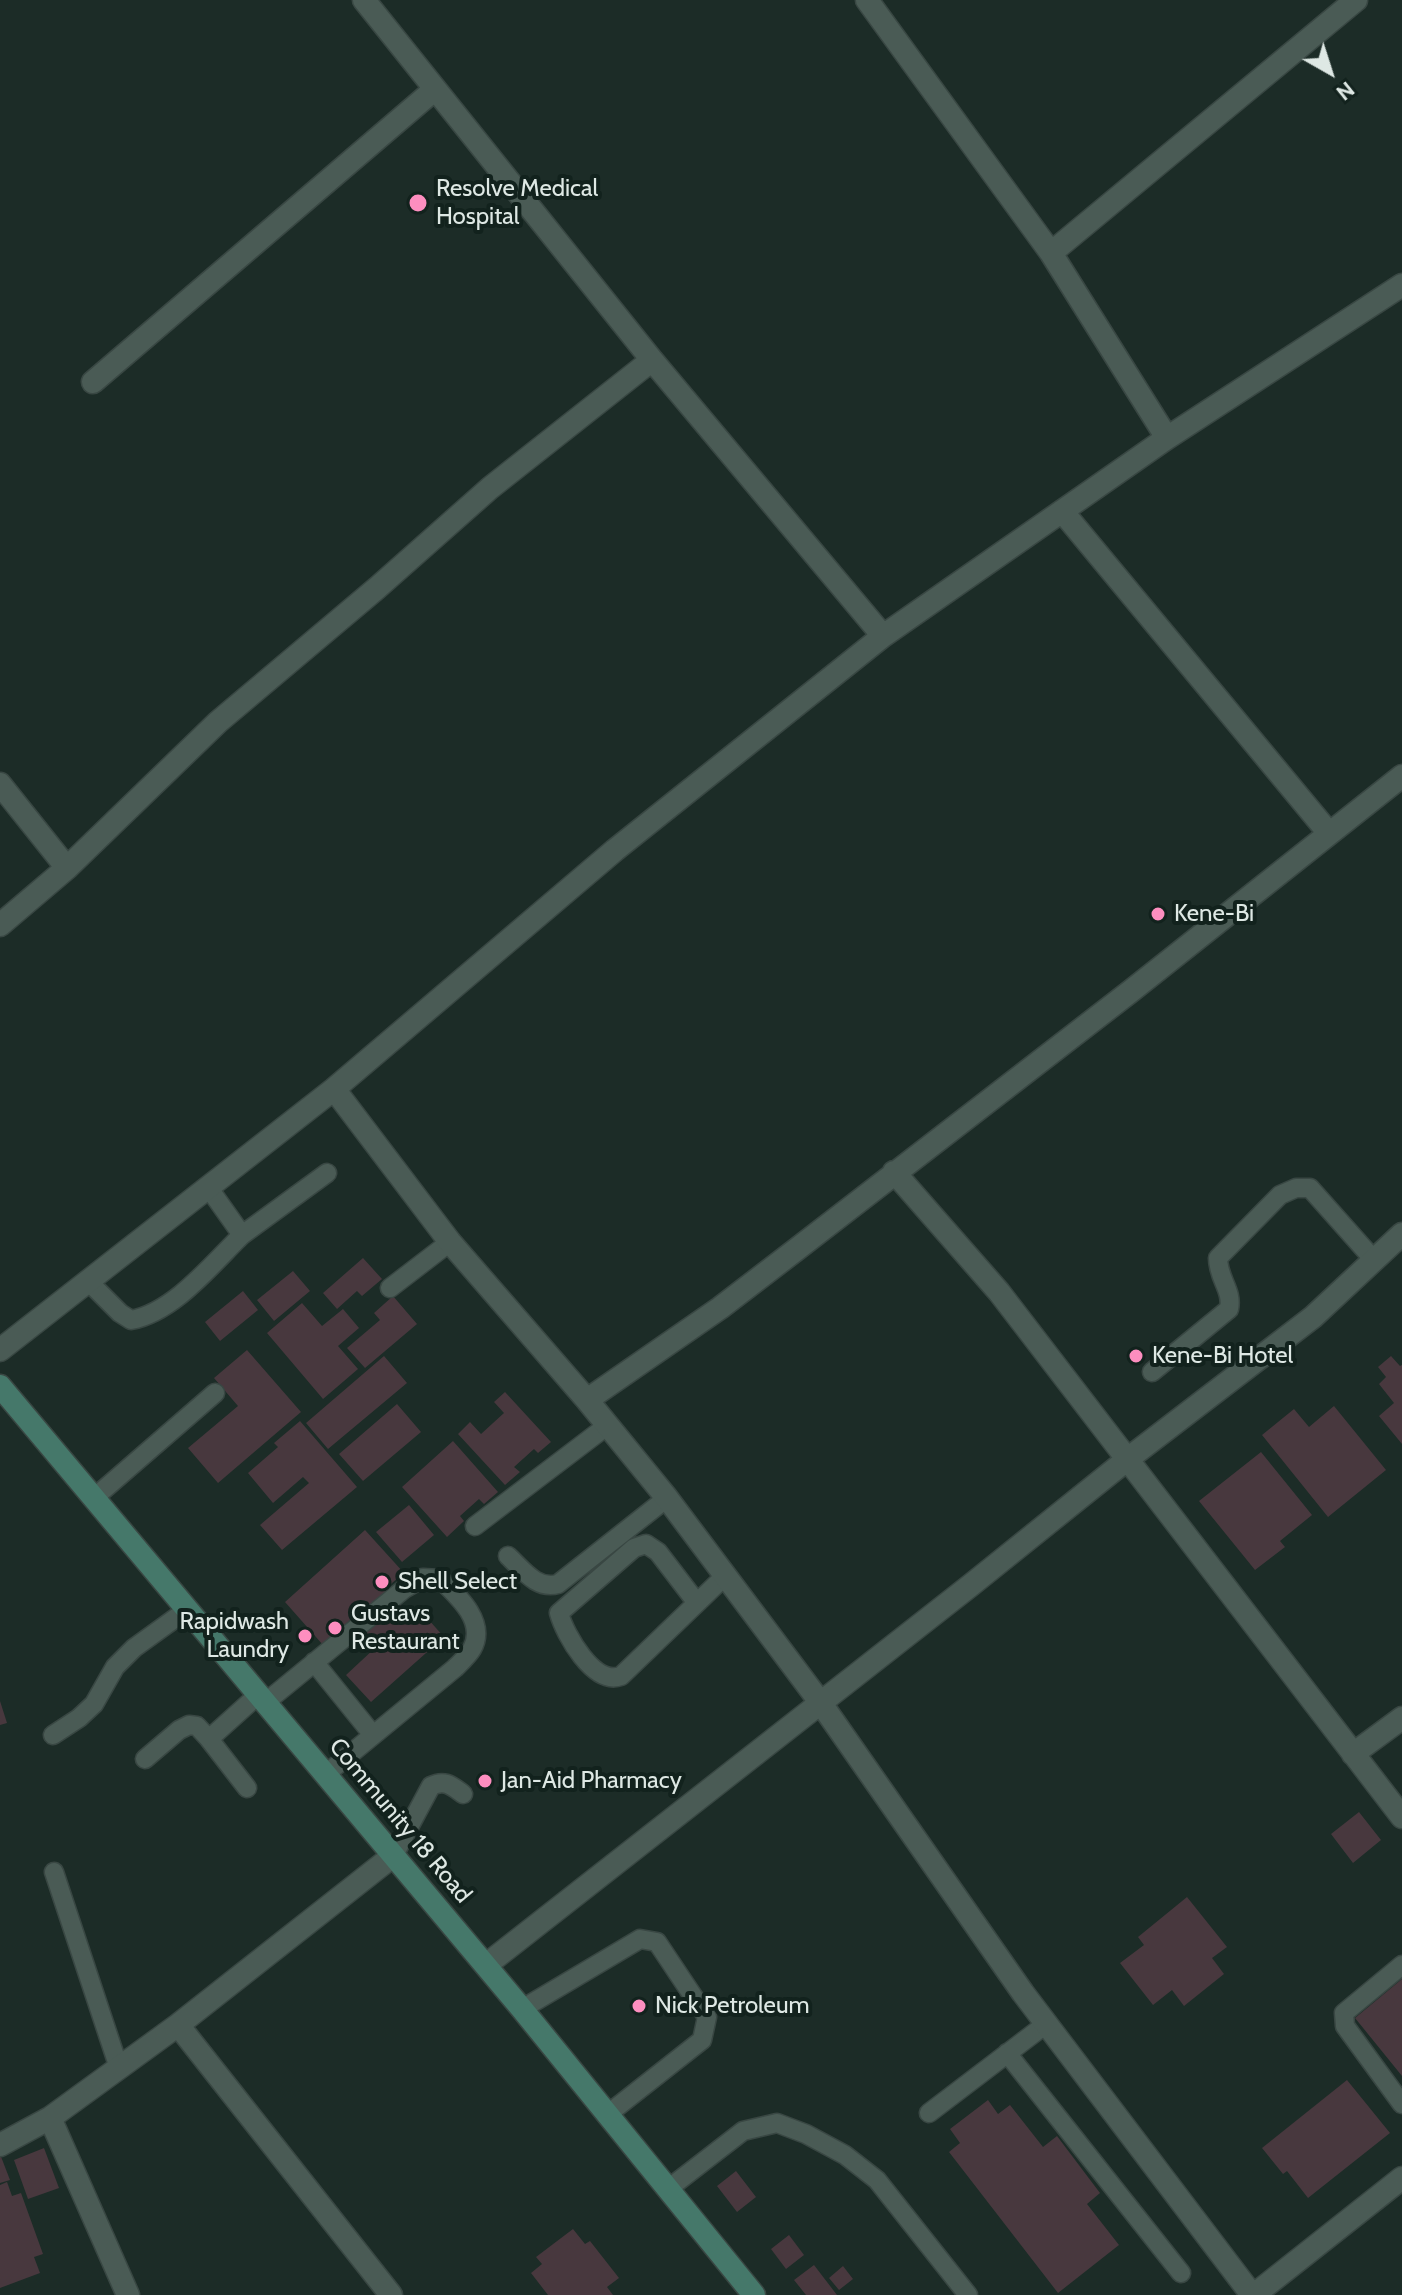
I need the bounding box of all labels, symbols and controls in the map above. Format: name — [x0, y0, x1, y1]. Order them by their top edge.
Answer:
north arrow — [1290, 32, 1370, 112]
text: N — [1331, 76, 1360, 106]
place label: Resolve Medical Hospital — [436, 175, 598, 231]
marker: Resolve Medical Hospital — [407, 192, 429, 214]
place label: Kene-Bi — [1174, 900, 1254, 928]
marker: Kene-Bi — [1149, 905, 1167, 923]
place label: Kene-Bi Hotel — [1152, 1342, 1293, 1370]
marker: Kene-Bi Hotel — [1127, 1347, 1145, 1365]
place label: Shell Select — [398, 1568, 517, 1596]
marker: Shell Select — [373, 1573, 391, 1591]
place label: Gustavs Restaurant — [351, 1600, 460, 1656]
place label: Rapidwash Laundry — [180, 1608, 289, 1664]
marker: Gustavs Restaurant — [326, 1619, 344, 1637]
marker: Rapidwash Laundry — [296, 1627, 314, 1645]
street label: Community 18 Road — [323, 1733, 477, 1909]
place label: Jan-Aid Pharmacy — [501, 1767, 682, 1795]
marker: Jan-Aid Pharmacy — [476, 1772, 494, 1790]
place label: Nick Petroleum — [655, 1992, 810, 2020]
marker: Nick Petroleum — [630, 1997, 648, 2015]

